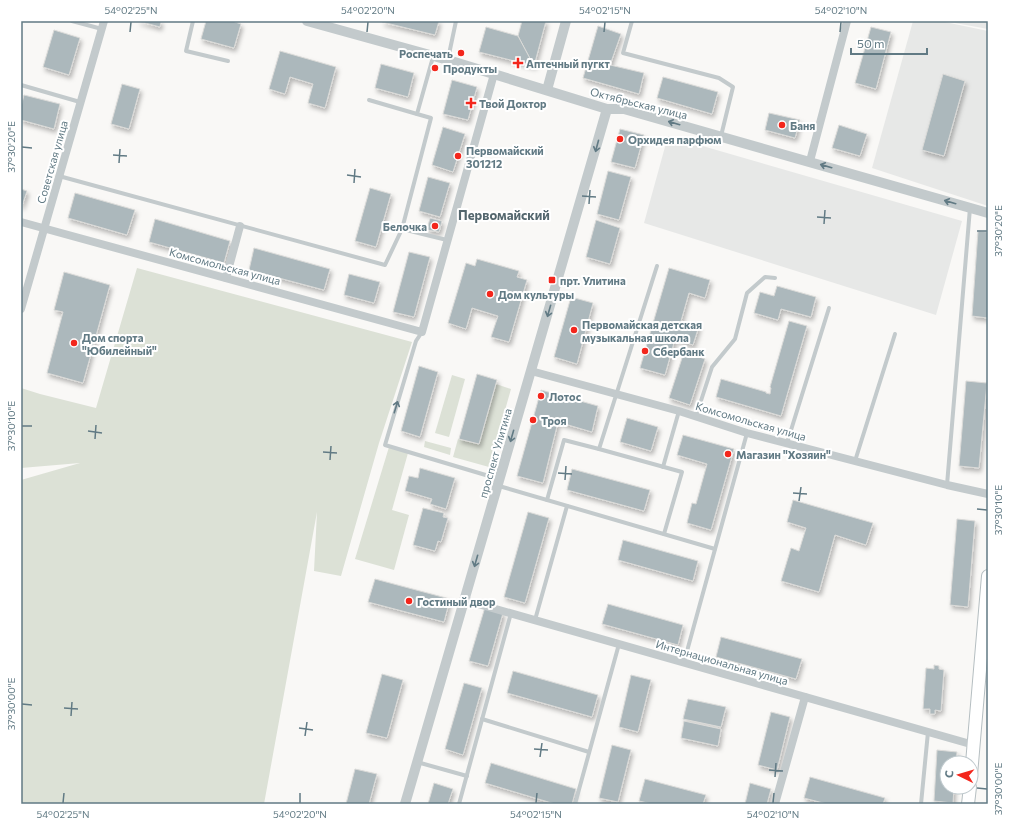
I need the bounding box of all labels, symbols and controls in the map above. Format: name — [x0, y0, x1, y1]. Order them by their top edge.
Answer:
text: 54°02'25"N — [104, 4, 158, 16]
text: 54°02'20"N — [341, 4, 395, 16]
text: 54°02'15"N — [579, 4, 631, 16]
text: 54°02'10"N — [815, 4, 867, 16]
scale bar — [851, 30, 927, 56]
text: 50 m — [857, 36, 885, 50]
place label: Роспечать — [399, 47, 453, 60]
marker: Роспечать — [456, 48, 466, 58]
place label: Аптечный пугкт — [526, 57, 610, 70]
marker: Аптечный пугкт — [513, 58, 523, 68]
place label: Продукты — [443, 62, 497, 75]
marker: Продукты — [430, 63, 440, 73]
street label: Октябрьская улица — [589, 85, 689, 121]
place label: Твой Доктор — [479, 97, 547, 110]
marker: Твой Доктор — [466, 98, 476, 108]
street label: Советская улица — [34, 119, 70, 205]
one-way arrow — [667, 119, 680, 126]
place label: Баня — [790, 119, 815, 132]
marker: Баня — [777, 120, 787, 130]
text: 37°30'20"E — [5, 121, 17, 173]
place label: Орхидея парфюм — [628, 133, 721, 146]
marker: Орхидея парфюм — [615, 134, 625, 144]
one-way arrow — [593, 140, 600, 153]
place label: Первомайский 301212 — [466, 144, 544, 170]
marker: Первомайский 301212 — [453, 151, 463, 161]
one-way arrow — [819, 162, 832, 169]
one-way arrow — [944, 198, 957, 205]
text: 37°30'20"E — [992, 205, 1004, 257]
district label: Первомайский — [458, 207, 550, 223]
place label: Белочка — [383, 220, 427, 233]
marker: Белочка — [430, 221, 440, 231]
street label: Комсомольская улица — [168, 245, 282, 287]
place label: прт. Улитина — [560, 274, 626, 287]
marker: прт. Улитина — [547, 275, 557, 285]
place label: Дом культуры — [498, 288, 574, 301]
marker: Дом культуры — [485, 289, 495, 299]
one-way arrow — [545, 305, 552, 318]
place label: Первомайская детская музыкальная школа — [582, 318, 702, 344]
marker: Первомайская детская музыкальная школа — [569, 325, 579, 335]
place label: Дом спорта "Юбилейный" — [82, 331, 157, 357]
marker: Дом спорта "Юбилейный" — [69, 338, 79, 348]
place label: Сбербанк — [653, 345, 705, 358]
marker: Сбербанк — [640, 346, 650, 356]
place label: Лотос — [549, 390, 581, 403]
marker: Лотос — [536, 391, 546, 401]
street label: Комсомольская улица — [694, 399, 808, 443]
text: 37°30'10"E — [5, 401, 17, 451]
one-way arrow — [393, 401, 400, 414]
street label: проспект Улитина — [476, 407, 514, 499]
place label: Троя — [541, 414, 567, 427]
marker: Троя — [528, 415, 538, 425]
one-way arrow — [508, 429, 515, 442]
place label: Магазин "Хозяин" — [736, 448, 831, 461]
marker: Магазин "Хозяин" — [723, 449, 733, 459]
text: 37°30'10"E — [992, 485, 1004, 535]
one-way arrow — [472, 554, 479, 567]
place label: Гостиный двор — [417, 595, 496, 608]
marker: Гостиный двор — [404, 596, 414, 606]
street label: Интернациональная улица — [654, 637, 790, 687]
text: 37°30'00"E — [5, 678, 17, 730]
north arrow — [939, 755, 979, 795]
text: 37°30'00"E — [992, 763, 1004, 815]
text: С — [942, 769, 955, 778]
text: 54°02'25"N — [36, 808, 90, 820]
text: 54°02'20"N — [273, 808, 327, 820]
text: 54°02'15"N — [510, 808, 562, 820]
text: 54°02'10"N — [747, 808, 799, 820]

